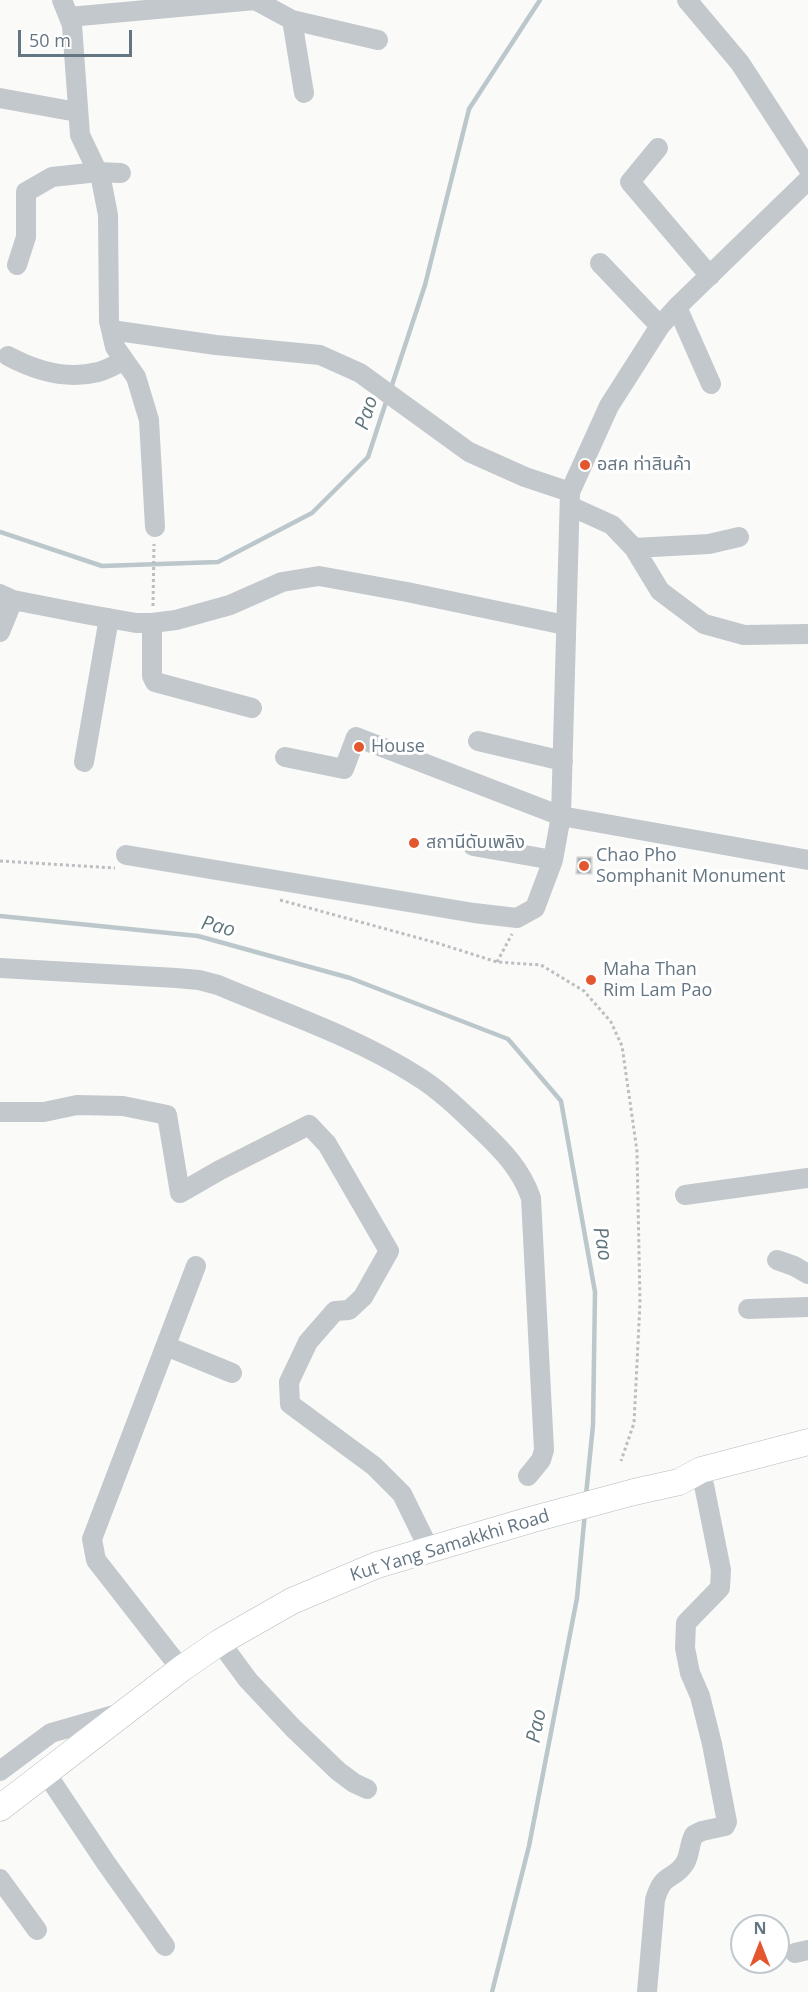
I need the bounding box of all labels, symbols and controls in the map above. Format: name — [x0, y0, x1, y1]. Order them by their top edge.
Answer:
scale bar — [21, 18, 135, 56]
text: 50 m — [29, 28, 71, 52]
water label: Pao — [350, 393, 384, 433]
place label: อสค ท่าสินค้า — [597, 454, 691, 476]
marker: อสค ท่าสินค้า — [578, 458, 592, 472]
place label: House — [371, 736, 425, 758]
marker: House — [352, 740, 366, 754]
place label: สถานีดับเพลิง — [426, 832, 525, 854]
marker: สถานีดับเพลิง — [407, 836, 421, 850]
place label: Chao Pho Somphanit Monument — [596, 845, 785, 888]
marker: Chao Pho Somphanit Monument — [577, 859, 591, 873]
water label: Pao — [199, 911, 237, 943]
place label: Maha Than Rim Lam Pao — [603, 959, 712, 1002]
marker: Maha Than Rim Lam Pao — [584, 973, 598, 987]
water label: Pao — [587, 1225, 617, 1263]
street label: Kut Yang Samakkhi Road — [348, 1505, 552, 1587]
water label: Pao — [522, 1707, 552, 1745]
north arrow — [730, 1914, 790, 1974]
text: N — [753, 1917, 767, 1939]

